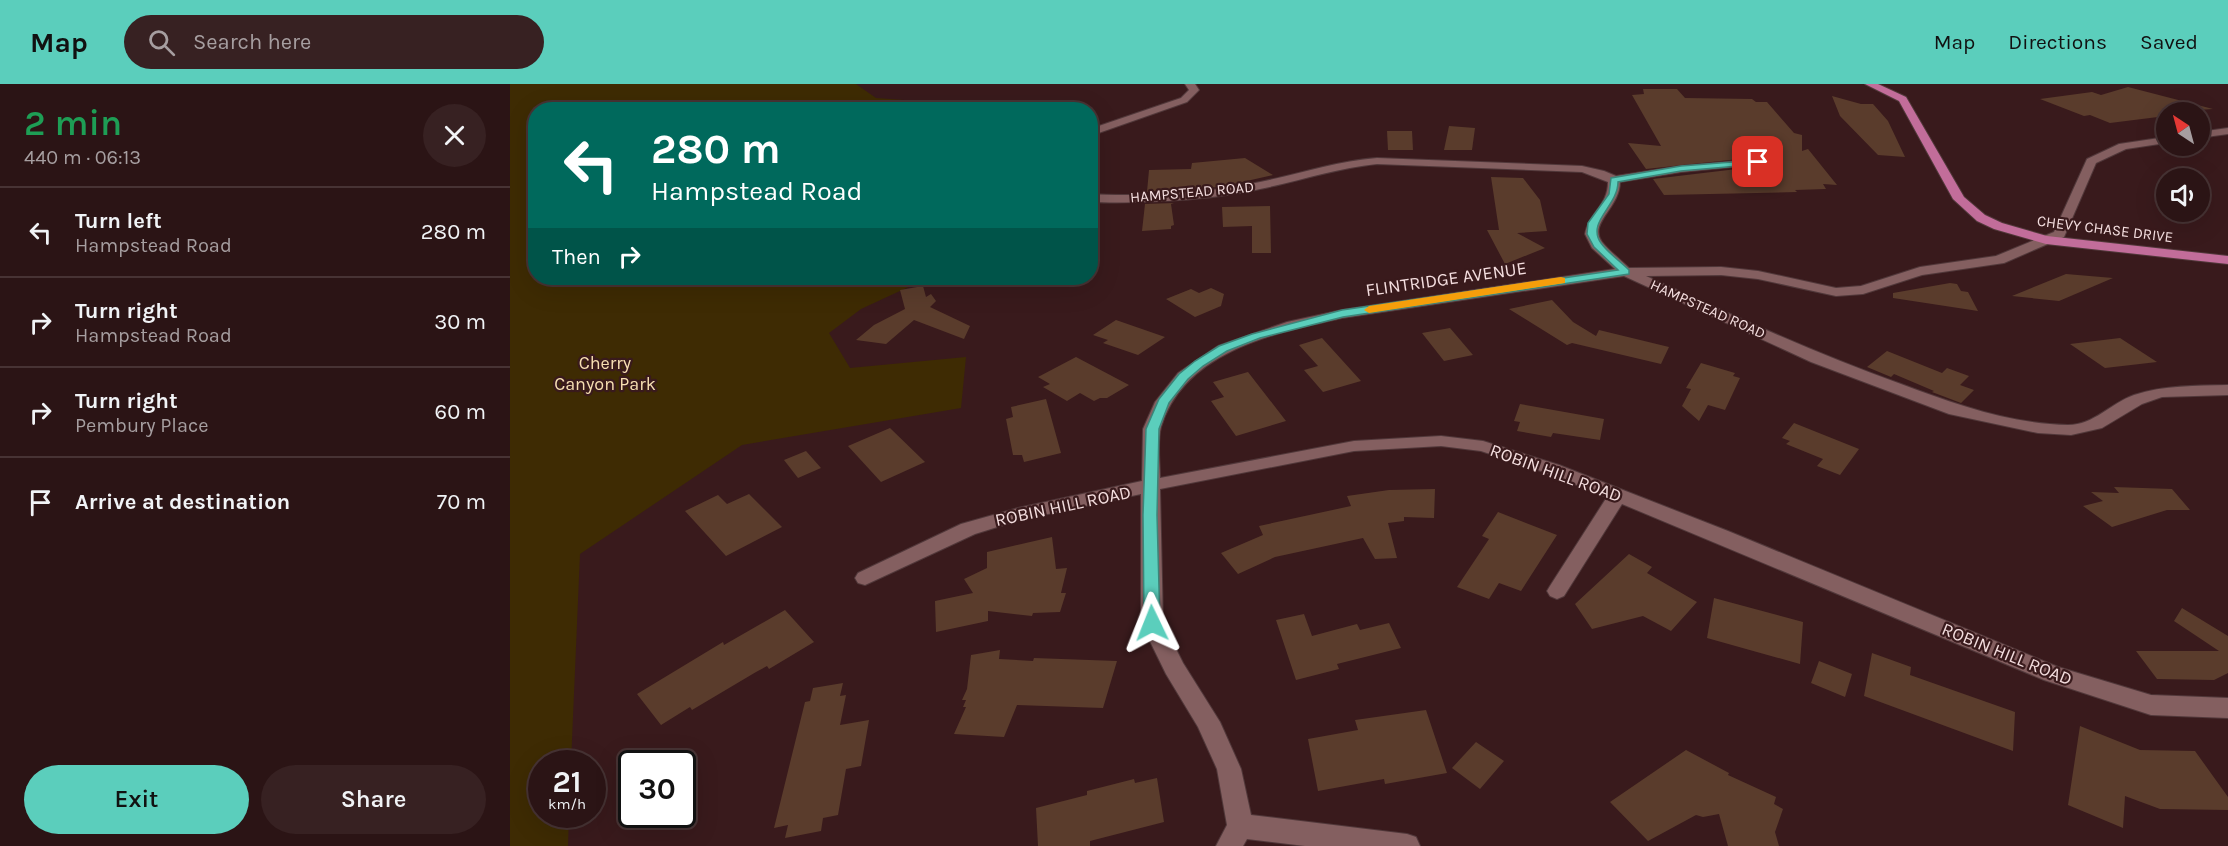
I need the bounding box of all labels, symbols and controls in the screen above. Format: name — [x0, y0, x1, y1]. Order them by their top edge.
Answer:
search box — [124, 15, 544, 69]
text: Map — [30, 26, 88, 59]
icon: search — [145, 26, 178, 59]
text: Search here — [193, 29, 311, 55]
text: Map — [1934, 30, 1975, 54]
text: Directions — [2008, 30, 2107, 54]
text: Saved — [2140, 30, 2198, 54]
text: 2 min — [24, 102, 122, 144]
north arrow — [2156, 102, 2210, 156]
map controls — [2156, 102, 2210, 222]
button: close — [423, 104, 486, 167]
text: 280 m — [651, 124, 781, 174]
icon: left — [552, 126, 630, 204]
pin — [1732, 136, 1783, 187]
icon: arrive — [1741, 145, 1774, 178]
text: 440 m · 06:13 — [24, 146, 141, 169]
button: sound — [2156, 168, 2210, 222]
text: Hampstead Road — [651, 175, 863, 207]
street label: HAMPSTEAD ROAD — [1129, 178, 1255, 206]
text: Turn left — [75, 208, 162, 234]
street label: CHEVY CHASE DRIVE — [2036, 212, 2174, 246]
icon: left — [24, 216, 57, 249]
text: 280 m — [421, 219, 486, 245]
text: Hampstead Road — [75, 234, 232, 257]
icon: right — [613, 240, 646, 273]
text: Then — [552, 244, 601, 270]
street label: FLINTRIDGE AVENUE — [1364, 257, 1528, 301]
street label: HAMPSTEAD ROAD — [1648, 276, 1768, 342]
text: Turn right — [75, 298, 178, 324]
icon: right — [24, 306, 57, 339]
text: 30 m — [434, 309, 486, 335]
text: Hampstead Road — [75, 324, 232, 347]
park label: Cherry Canyon Park — [554, 352, 656, 395]
text: Turn right — [75, 388, 178, 414]
icon: right — [24, 396, 57, 429]
text: 60 m — [435, 399, 486, 425]
text: Pembury Place — [75, 414, 209, 437]
street label: ROBIN HILL ROAD — [1487, 439, 1625, 507]
street label: ROBIN HILL ROAD — [993, 481, 1133, 531]
icon: arrive — [24, 486, 57, 519]
text: Arrive at destination — [75, 489, 290, 515]
text: 70 m — [437, 489, 486, 515]
position arrow — [1120, 591, 1184, 655]
street label: ROBIN HILL ROAD — [1939, 618, 2075, 690]
speed limit sign: 30 — [618, 750, 696, 828]
text: 21 — [553, 764, 581, 800]
button: Exit — [24, 765, 249, 834]
button: Share — [261, 765, 486, 834]
text: km/h — [548, 795, 586, 813]

